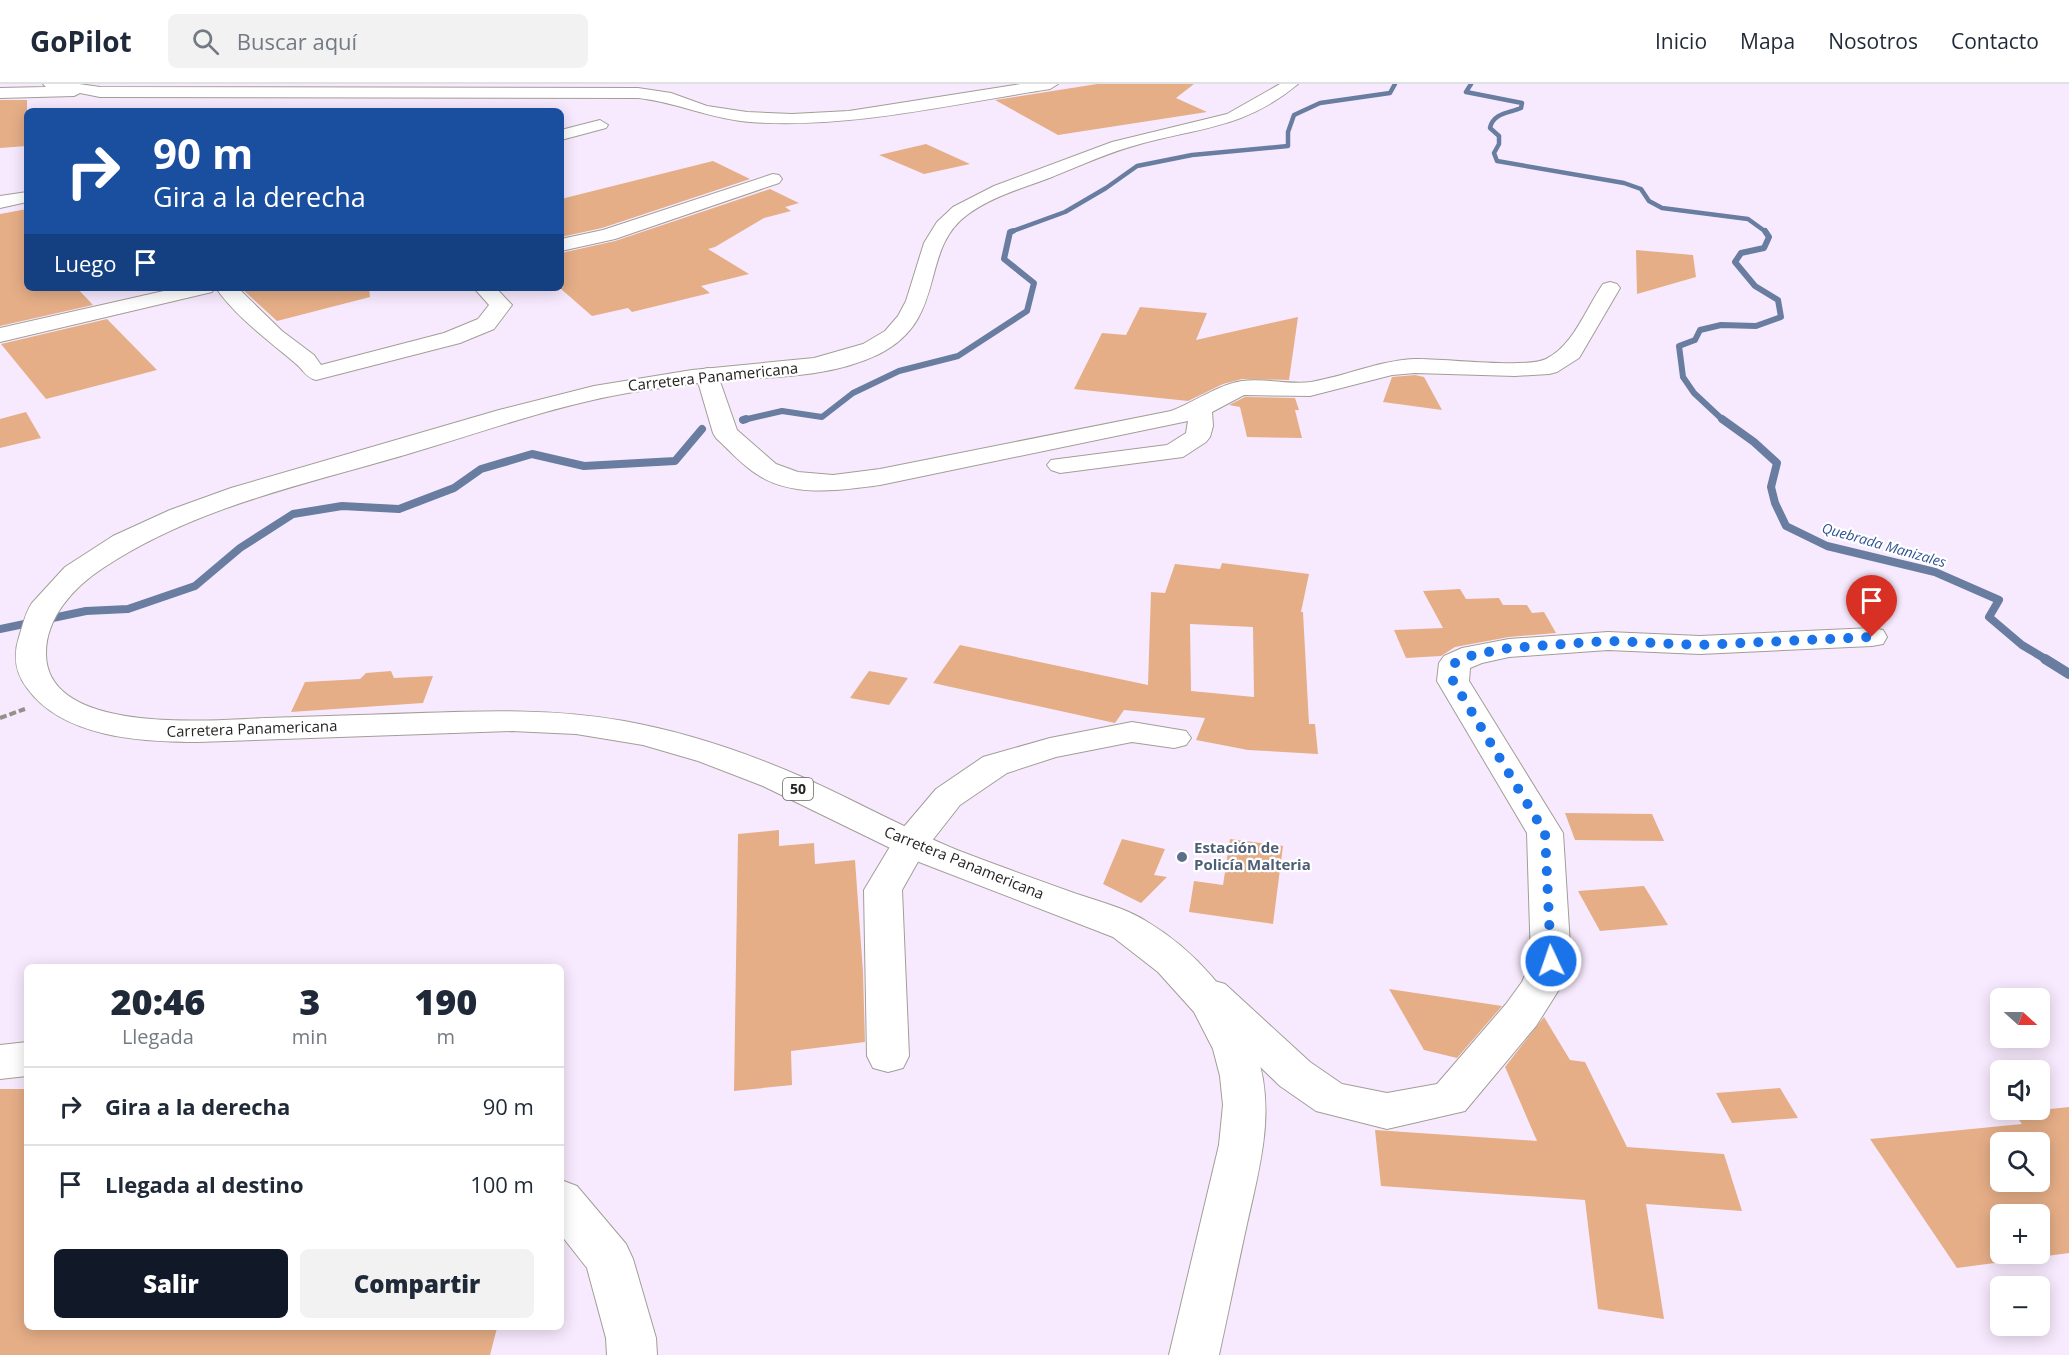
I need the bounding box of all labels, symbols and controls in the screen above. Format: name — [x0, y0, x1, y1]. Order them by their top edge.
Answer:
search box — [168, 14, 588, 68]
text: GoPilot — [30, 22, 132, 60]
icon: search — [189, 25, 222, 58]
text: Buscar aquí — [237, 26, 357, 56]
text: Inicio — [1655, 27, 1707, 55]
text: Mapa — [1740, 27, 1795, 55]
text: Nosotros — [1828, 27, 1918, 55]
text: Contacto — [1951, 27, 2039, 55]
text: 90 m — [153, 124, 253, 181]
icon: right — [54, 132, 132, 210]
text: Gira a la derecha — [153, 178, 366, 215]
icon: arrive — [129, 246, 162, 279]
text: Luego — [54, 248, 117, 278]
street label: Carretera Panamericana — [627, 357, 799, 395]
water label: Quebrada Manizales — [1820, 518, 1948, 571]
pin — [1846, 575, 1897, 637]
icon: arrive — [1855, 584, 1888, 617]
street label: Carretera Panamericana — [166, 715, 338, 741]
road number: 50 — [783, 778, 813, 800]
street label: Carretera Panamericana — [881, 821, 1047, 903]
place label: Estación de Policía Malteria — [1194, 837, 1311, 874]
marker: Estación de Policía Malteria — [1175, 850, 1189, 864]
position arrow — [1519, 929, 1583, 993]
text: 20:46 — [111, 977, 205, 1026]
text: 3 — [299, 977, 320, 1026]
text: 190 — [414, 977, 477, 1026]
north arrow — [1990, 988, 2050, 1048]
map controls — [1990, 988, 2050, 1336]
text: Llegada — [122, 1023, 194, 1050]
text: min — [292, 1023, 328, 1050]
text: m — [437, 1023, 455, 1050]
button: sound — [1990, 1060, 2050, 1120]
icon: right — [54, 1090, 87, 1123]
text: Gira a la derecha — [105, 1091, 290, 1121]
text: 90 m — [483, 1091, 534, 1121]
button: search — [1990, 1132, 2050, 1192]
icon: arrive — [54, 1168, 87, 1201]
text: Llegada al destino — [105, 1169, 304, 1199]
text: 100 m — [470, 1169, 534, 1199]
button: + — [1990, 1204, 2050, 1264]
button: Salir — [54, 1249, 288, 1318]
button: Compartir — [300, 1249, 534, 1318]
button: − — [1990, 1276, 2050, 1336]

